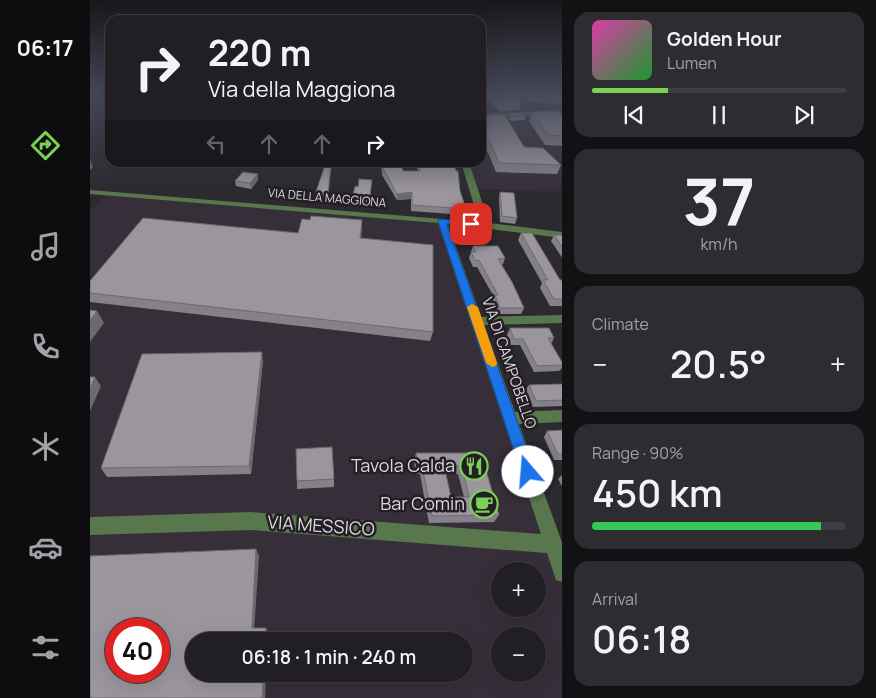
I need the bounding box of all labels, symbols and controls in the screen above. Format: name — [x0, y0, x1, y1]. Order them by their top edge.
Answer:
text: Golden Hour — [667, 26, 781, 52]
text: 220 m — [208, 29, 311, 77]
text: 06:17 — [16, 33, 74, 63]
icon: right — [125, 35, 190, 100]
text: Lumen — [667, 52, 717, 74]
text: Via della Maggiona — [208, 74, 396, 104]
icon: previous — [620, 101, 648, 129]
icon: pause — [705, 101, 733, 129]
icon: next — [790, 101, 818, 129]
icon: directions — [28, 128, 63, 163]
icon: left — [202, 130, 230, 158]
icon: ahead — [255, 130, 283, 158]
icon: ahead — [308, 130, 336, 158]
icon: right — [361, 130, 389, 158]
text: 37 — [683, 156, 755, 245]
street label: VIA DELLA MAGGIONA — [267, 184, 387, 211]
pin — [450, 203, 492, 245]
icon: arrive — [457, 210, 485, 238]
icon: music — [28, 229, 63, 264]
text: km/h — [700, 233, 738, 255]
street label: VIA DI CAMPOBELLO — [477, 294, 542, 431]
text: Climate — [592, 313, 649, 335]
icon: phone — [28, 329, 63, 364]
text: 20.5° — [670, 337, 767, 389]
text: − — [592, 345, 607, 383]
text: + — [830, 345, 846, 383]
icon: climate — [28, 429, 63, 464]
text: Range · 90% — [592, 442, 683, 464]
position arrow — [501, 445, 553, 497]
restaurant icon: Tavola Calda — [459, 451, 489, 481]
place label: Tavola Calda — [351, 453, 455, 477]
text: 450 km — [592, 466, 723, 518]
cafe icon: Bar Comin — [469, 489, 499, 519]
place label: Bar Comin — [380, 491, 465, 515]
street label: VIA MESSICO — [267, 509, 376, 541]
icon: car — [28, 530, 63, 565]
map controls — [491, 562, 546, 682]
button: + — [491, 562, 546, 617]
text: Arrival — [592, 588, 638, 610]
text: 06:18 — [592, 612, 691, 664]
speed limit sign: 40 — [105, 618, 170, 683]
button: − — [491, 627, 546, 682]
icon: filters — [28, 630, 63, 665]
text: 06:18 · 1 min · 240 m — [242, 644, 416, 670]

